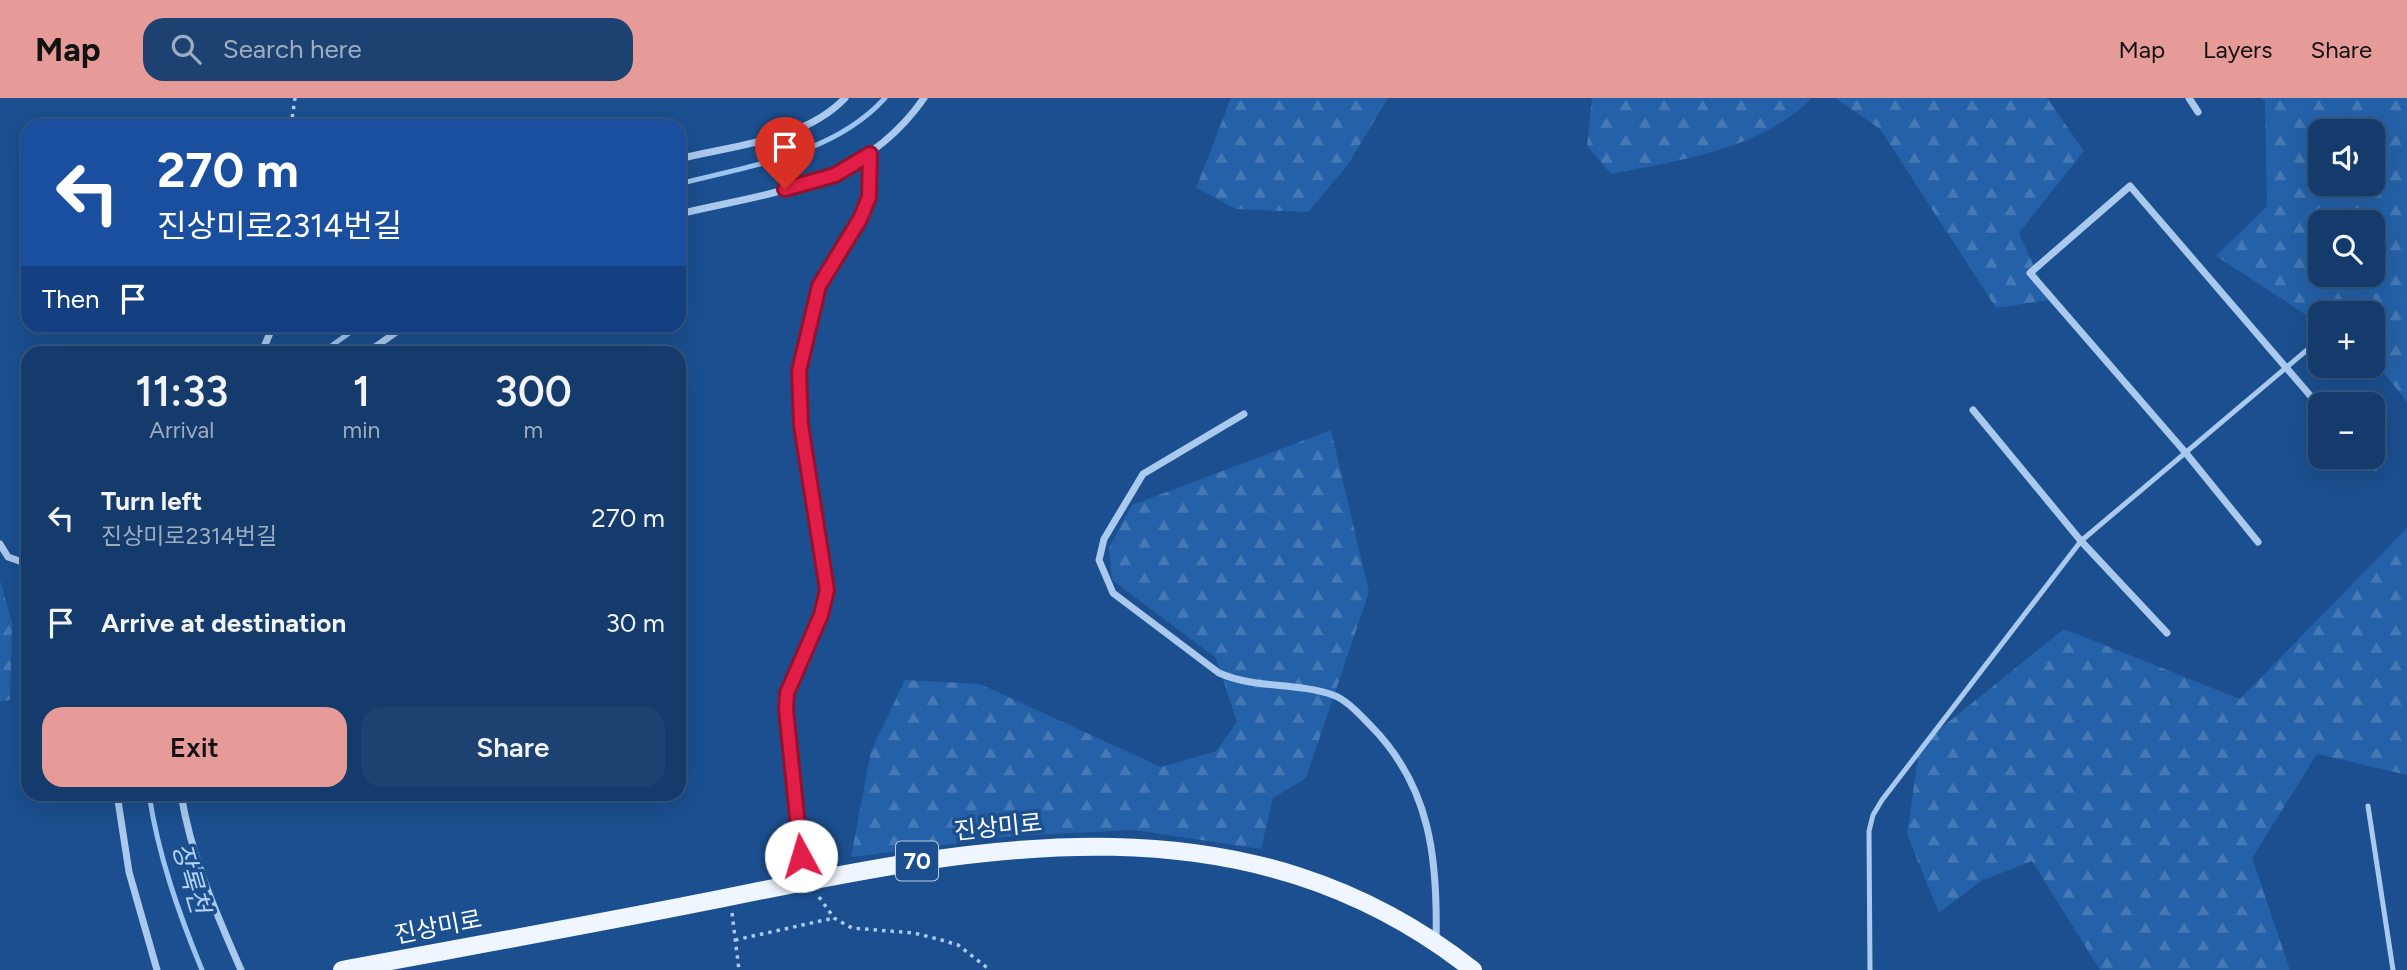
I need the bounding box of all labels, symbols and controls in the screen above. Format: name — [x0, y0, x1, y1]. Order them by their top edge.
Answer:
search box — [143, 18, 633, 81]
text: Map — [35, 30, 101, 69]
icon: search — [167, 30, 205, 68]
text: Search here — [223, 33, 362, 65]
text: Map — [2118, 35, 2165, 64]
text: Layers — [2203, 35, 2272, 64]
text: Share — [2310, 35, 2372, 64]
pin — [755, 117, 815, 189]
map controls — [2308, 119, 2385, 469]
button: sound — [2308, 119, 2385, 196]
icon: arrive — [766, 128, 804, 166]
text: 270 m — [157, 140, 299, 199]
icon: left — [42, 147, 133, 238]
text: 진상미로2314번길 — [157, 207, 402, 245]
button: search — [2308, 210, 2385, 287]
icon: arrive — [114, 280, 152, 318]
text: Then — [42, 283, 100, 315]
button: + — [2308, 301, 2385, 378]
text: 11:33 — [135, 366, 228, 417]
text: 1 — [353, 366, 370, 417]
text: 300 — [495, 366, 572, 417]
button: − — [2308, 392, 2385, 469]
text: Arrival — [149, 416, 214, 444]
text: min — [343, 416, 380, 444]
text: m — [523, 416, 543, 444]
text: Turn left — [101, 485, 202, 517]
icon: left — [42, 499, 80, 537]
text: 270 m — [591, 502, 665, 534]
text: 진상미로2314번길 — [101, 522, 277, 550]
icon: arrive — [42, 604, 80, 642]
text: Arrive at destination — [101, 607, 346, 639]
text: 30 m — [606, 607, 665, 639]
button: Exit — [42, 707, 347, 787]
button: Share — [361, 707, 665, 787]
street label: 진상미로 — [953, 807, 1043, 846]
position arrow — [764, 819, 838, 893]
water label: 장록천 — [166, 839, 217, 920]
road number: 70 — [896, 842, 938, 880]
street label: 진상미로 — [392, 904, 484, 949]

